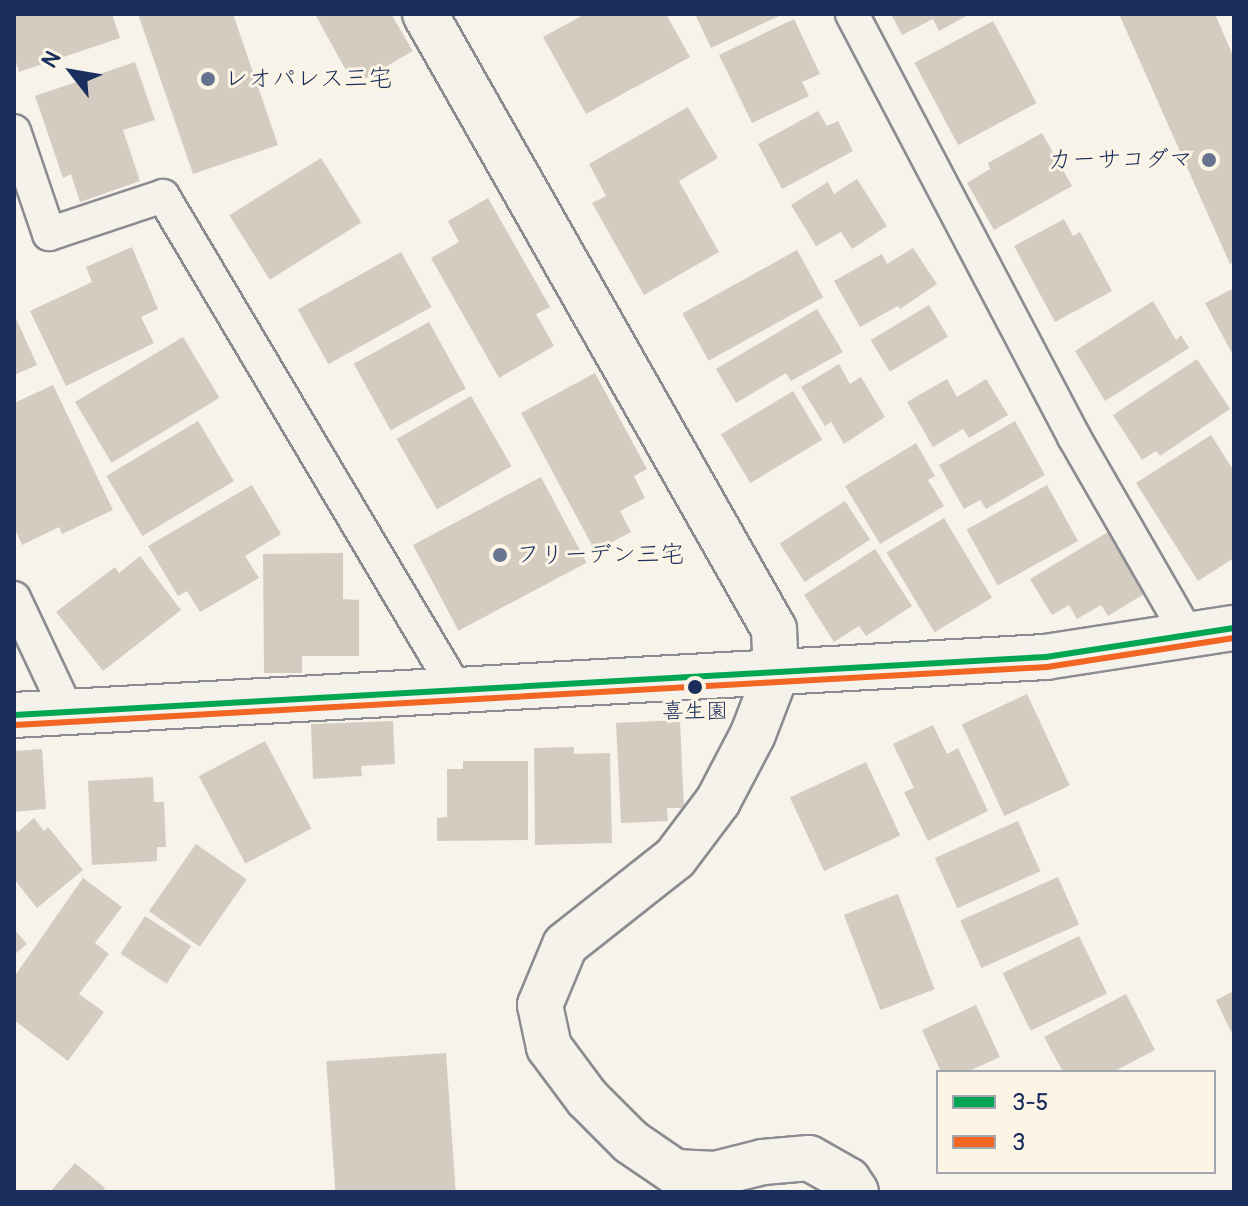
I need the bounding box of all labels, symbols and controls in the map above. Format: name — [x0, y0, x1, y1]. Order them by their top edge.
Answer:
north arrow — [32, 32, 112, 112]
text: N — [36, 46, 67, 73]
place label: レオパレス三宅 — [224, 65, 392, 93]
marker: レオパレス三宅 — [199, 70, 217, 88]
place label: カーサコダマ — [1049, 146, 1193, 174]
marker: カーサコダマ — [1200, 151, 1218, 169]
place label: フリーデン三宅 — [516, 541, 684, 569]
marker: フリーデン三宅 — [491, 546, 509, 564]
marker: 喜生園 — [687, 679, 703, 695]
place label: 喜生園 — [662, 699, 728, 725]
legend — [936, 1070, 1216, 1174]
text: 3-5 — [1012, 1088, 1049, 1117]
text: 3 — [1012, 1128, 1025, 1157]

